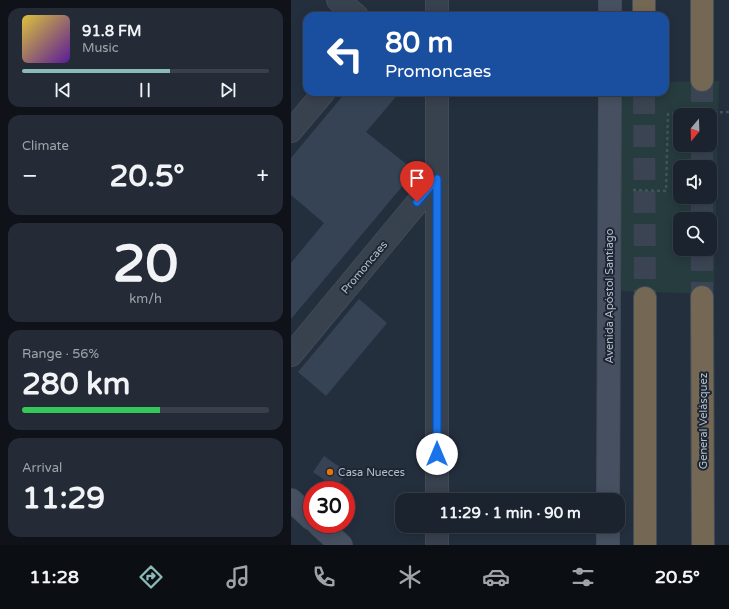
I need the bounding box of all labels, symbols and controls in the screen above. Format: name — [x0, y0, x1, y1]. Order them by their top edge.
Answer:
text: 91.8 FM — [82, 22, 142, 40]
text: 80 m — [385, 26, 453, 60]
icon: left — [319, 28, 371, 80]
text: Music — [82, 40, 119, 56]
text: Promoncaes — [385, 60, 492, 82]
icon: previous — [52, 79, 74, 101]
icon: pause — [134, 79, 156, 101]
icon: next — [217, 79, 239, 101]
north arrow — [673, 108, 717, 152]
map controls — [673, 108, 717, 256]
text: Climate — [22, 138, 69, 154]
text: 20.5° — [110, 158, 185, 195]
button: sound — [673, 160, 717, 204]
pin — [400, 161, 434, 202]
text: − — [22, 163, 38, 189]
text: + — [257, 163, 269, 189]
icon: arrive — [406, 167, 428, 189]
button: search — [673, 212, 717, 256]
street label: Avenida Apóstol Santiago — [603, 228, 616, 363]
text: 20 — [113, 233, 178, 296]
street label: Promoncaes — [338, 238, 390, 296]
text: km/h — [129, 291, 162, 307]
text: Range · 56% — [22, 346, 99, 362]
text: 280 km — [22, 366, 130, 403]
street label: General Velásquez — [697, 372, 710, 469]
position arrow — [416, 433, 458, 475]
text: Arrival — [22, 460, 62, 476]
place label: Casa Nueces — [338, 466, 405, 479]
marker: Casa Nueces — [325, 467, 335, 477]
text: 11:29 — [22, 480, 105, 517]
speed limit sign: 30 — [303, 481, 355, 533]
text: 11:29 · 1 min · 90 m — [439, 504, 581, 522]
icon: directions — [137, 563, 165, 591]
icon: music — [224, 563, 252, 591]
icon: phone — [310, 563, 338, 591]
icon: climate — [396, 563, 424, 591]
icon: car — [482, 563, 510, 591]
icon: filters — [569, 563, 597, 591]
text: 11:28 — [29, 566, 79, 588]
text: 20.5° — [655, 566, 700, 588]

